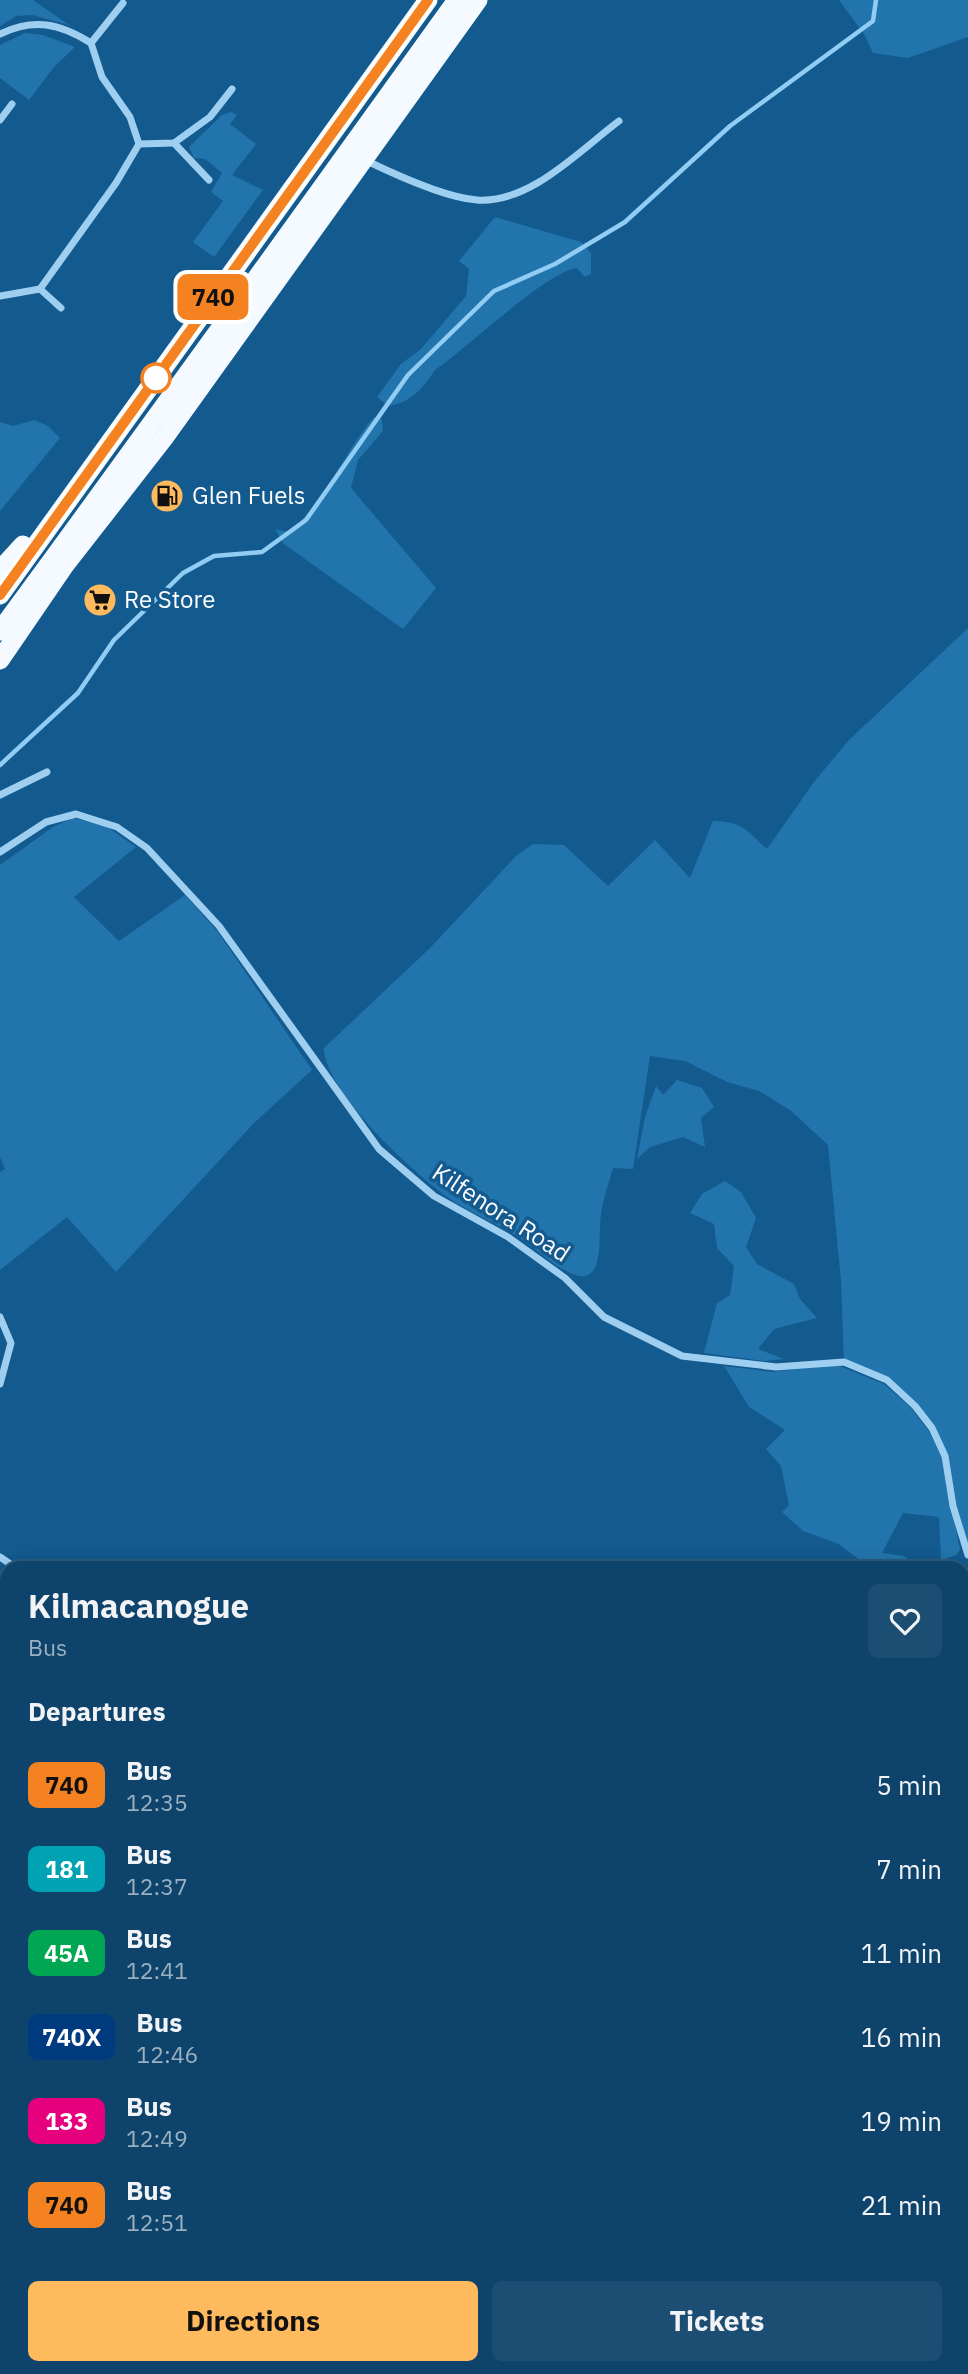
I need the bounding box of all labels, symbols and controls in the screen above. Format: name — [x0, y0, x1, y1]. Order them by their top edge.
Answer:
line badge: 740 — [173, 274, 253, 320]
text: 740 — [191, 281, 235, 313]
unlabelled marker — [141, 363, 171, 393]
fuel station icon: Glen Fuels — [148, 477, 186, 515]
place label: Glen Fuels — [192, 479, 306, 511]
supermarket icon: Re Store — [81, 581, 119, 619]
place label: Re Store — [124, 583, 215, 615]
street label: Kilfenora Road — [427, 1156, 577, 1269]
text: Kilmacanogue — [28, 1584, 249, 1627]
button: heart — [868, 1584, 942, 1658]
text: Bus — [28, 1632, 67, 1662]
text: Departures — [28, 1694, 166, 1728]
text: Bus — [126, 1753, 172, 1787]
text: 5 min — [876, 1768, 942, 1802]
text: 740 — [45, 1769, 88, 1801]
text: 12:35 — [126, 1787, 188, 1817]
text: Bus — [126, 1837, 172, 1871]
text: 7 min — [876, 1852, 942, 1886]
text: 181 — [45, 1853, 88, 1885]
text: 12:37 — [126, 1871, 188, 1901]
text: Bus — [126, 1921, 172, 1955]
text: 11 min — [861, 1936, 942, 1970]
text: 45A — [44, 1937, 89, 1969]
text: 12:41 — [126, 1955, 188, 1985]
text: Bus — [136, 2005, 182, 2039]
text: 16 min — [861, 2020, 942, 2054]
text: 740X — [42, 2021, 101, 2053]
text: 12:46 — [136, 2039, 198, 2069]
text: Bus — [126, 2089, 172, 2123]
text: 19 min — [861, 2104, 942, 2138]
text: 133 — [45, 2105, 88, 2137]
text: 12:49 — [126, 2123, 188, 2153]
text: Bus — [126, 2173, 172, 2207]
text: 21 min — [861, 2188, 942, 2222]
text: 740 — [45, 2189, 88, 2221]
text: 12:51 — [126, 2207, 188, 2237]
button: Directions — [28, 2281, 478, 2361]
button: Tickets — [492, 2281, 942, 2361]

